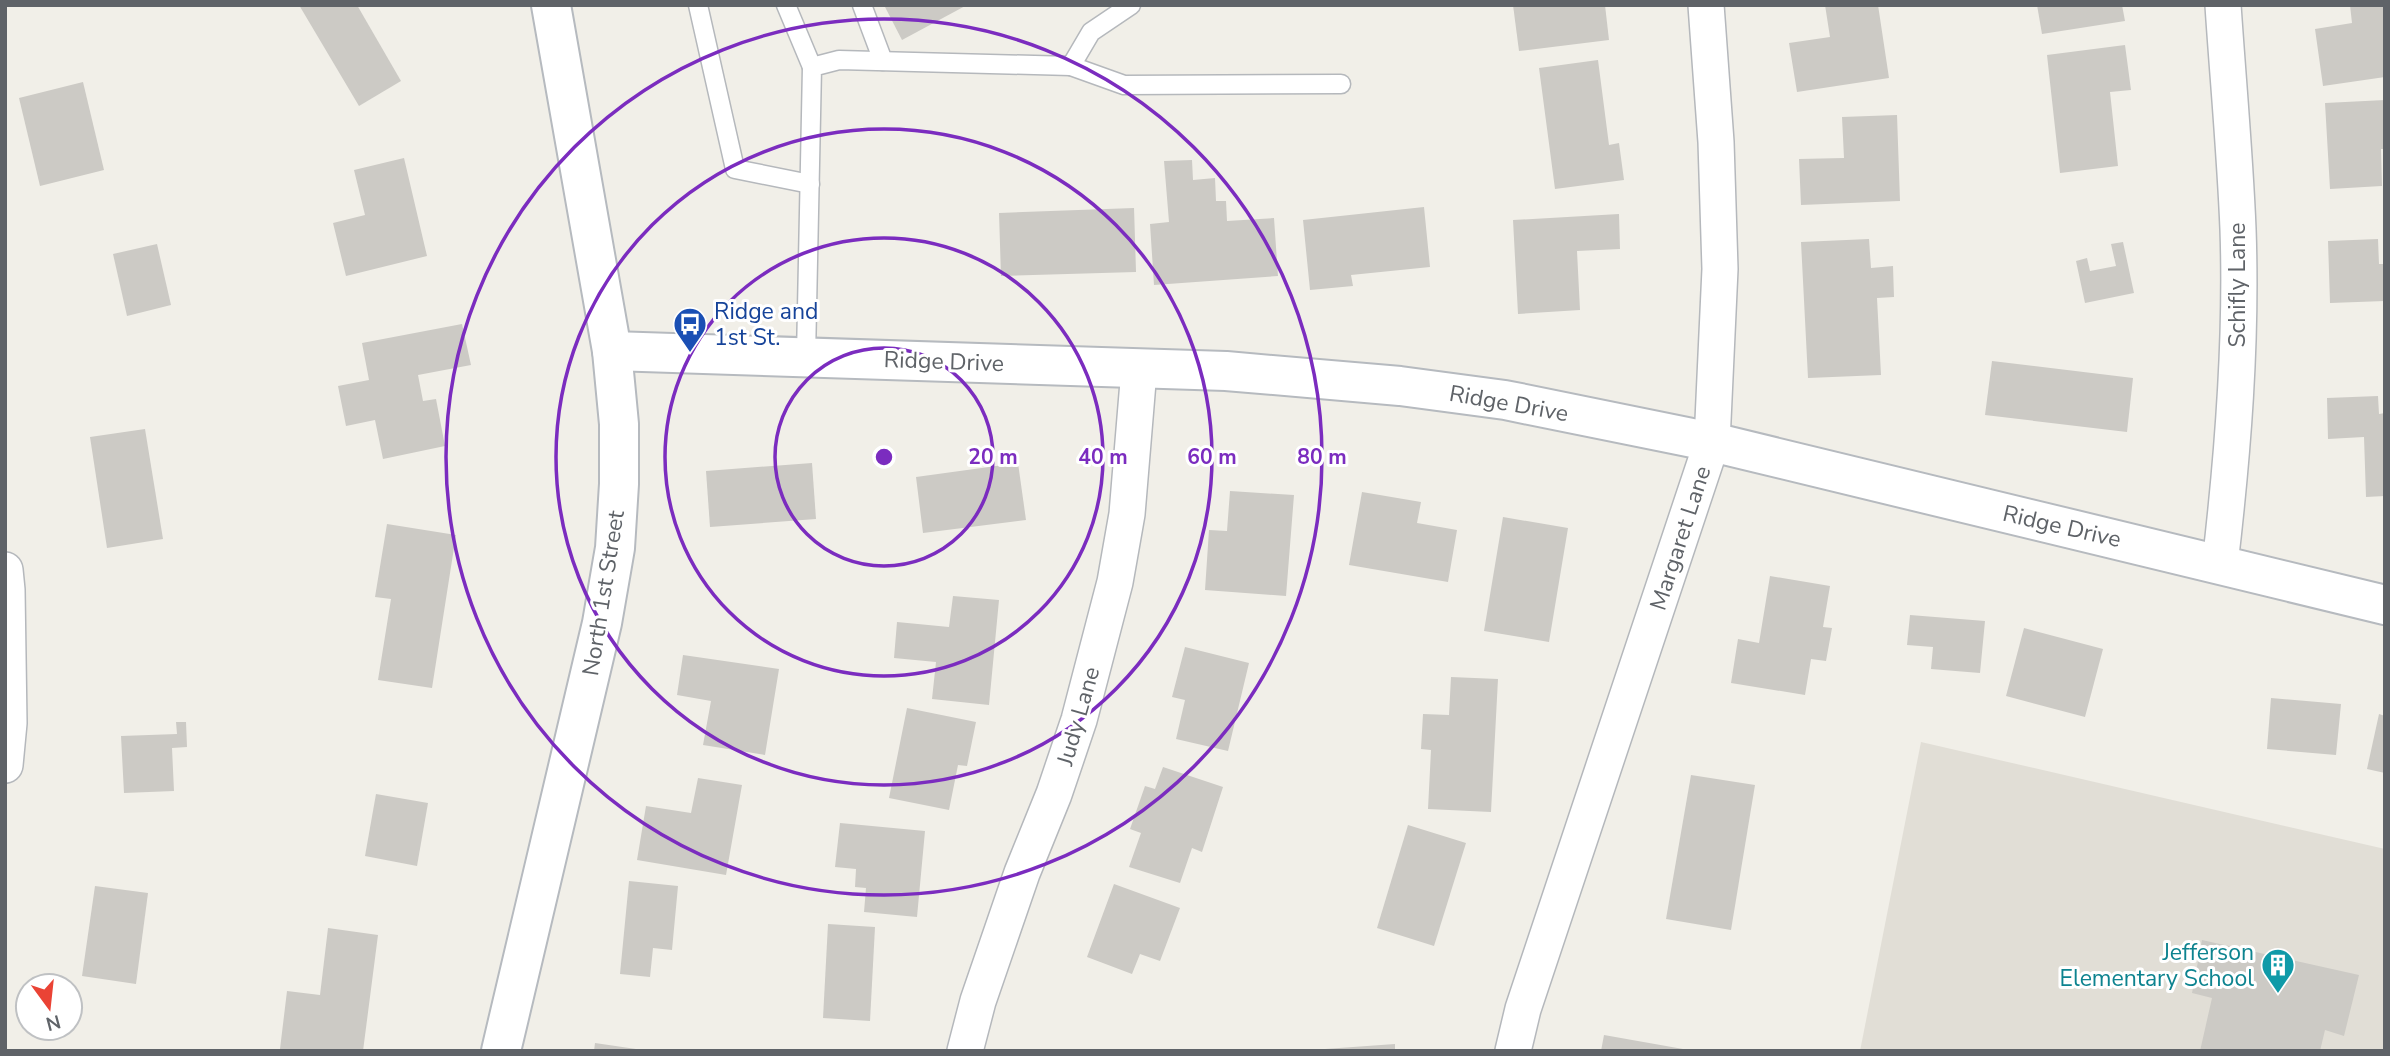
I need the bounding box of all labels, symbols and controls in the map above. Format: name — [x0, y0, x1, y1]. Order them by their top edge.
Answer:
street label: Schifly Lane — [2222, 222, 2253, 348]
place label: Ridge and 1st St. — [714, 296, 818, 353]
bus stop icon: Ridge and 1st St. — [671, 305, 709, 354]
street label: Ridge Drive — [883, 344, 1005, 379]
street label: Ridge Drive — [1447, 378, 1571, 429]
text: 20 m — [968, 443, 1018, 471]
text: 40 m — [1078, 443, 1128, 471]
text: 60 m — [1187, 443, 1237, 471]
text: 80 m — [1297, 443, 1347, 471]
centre of rings — [872, 445, 896, 469]
street label: Margaret Lane — [1643, 462, 1718, 614]
street label: Ridge Drive — [2000, 498, 2124, 555]
street label: North 1st Street — [575, 507, 632, 678]
street label: Judy Lane — [1049, 663, 1107, 770]
place label: Jefferson Elementary School — [2060, 937, 2254, 994]
building icon: Jefferson Elementary School — [2259, 946, 2297, 995]
north arrow — [14, 972, 84, 1042]
text: N — [43, 1008, 63, 1037]

